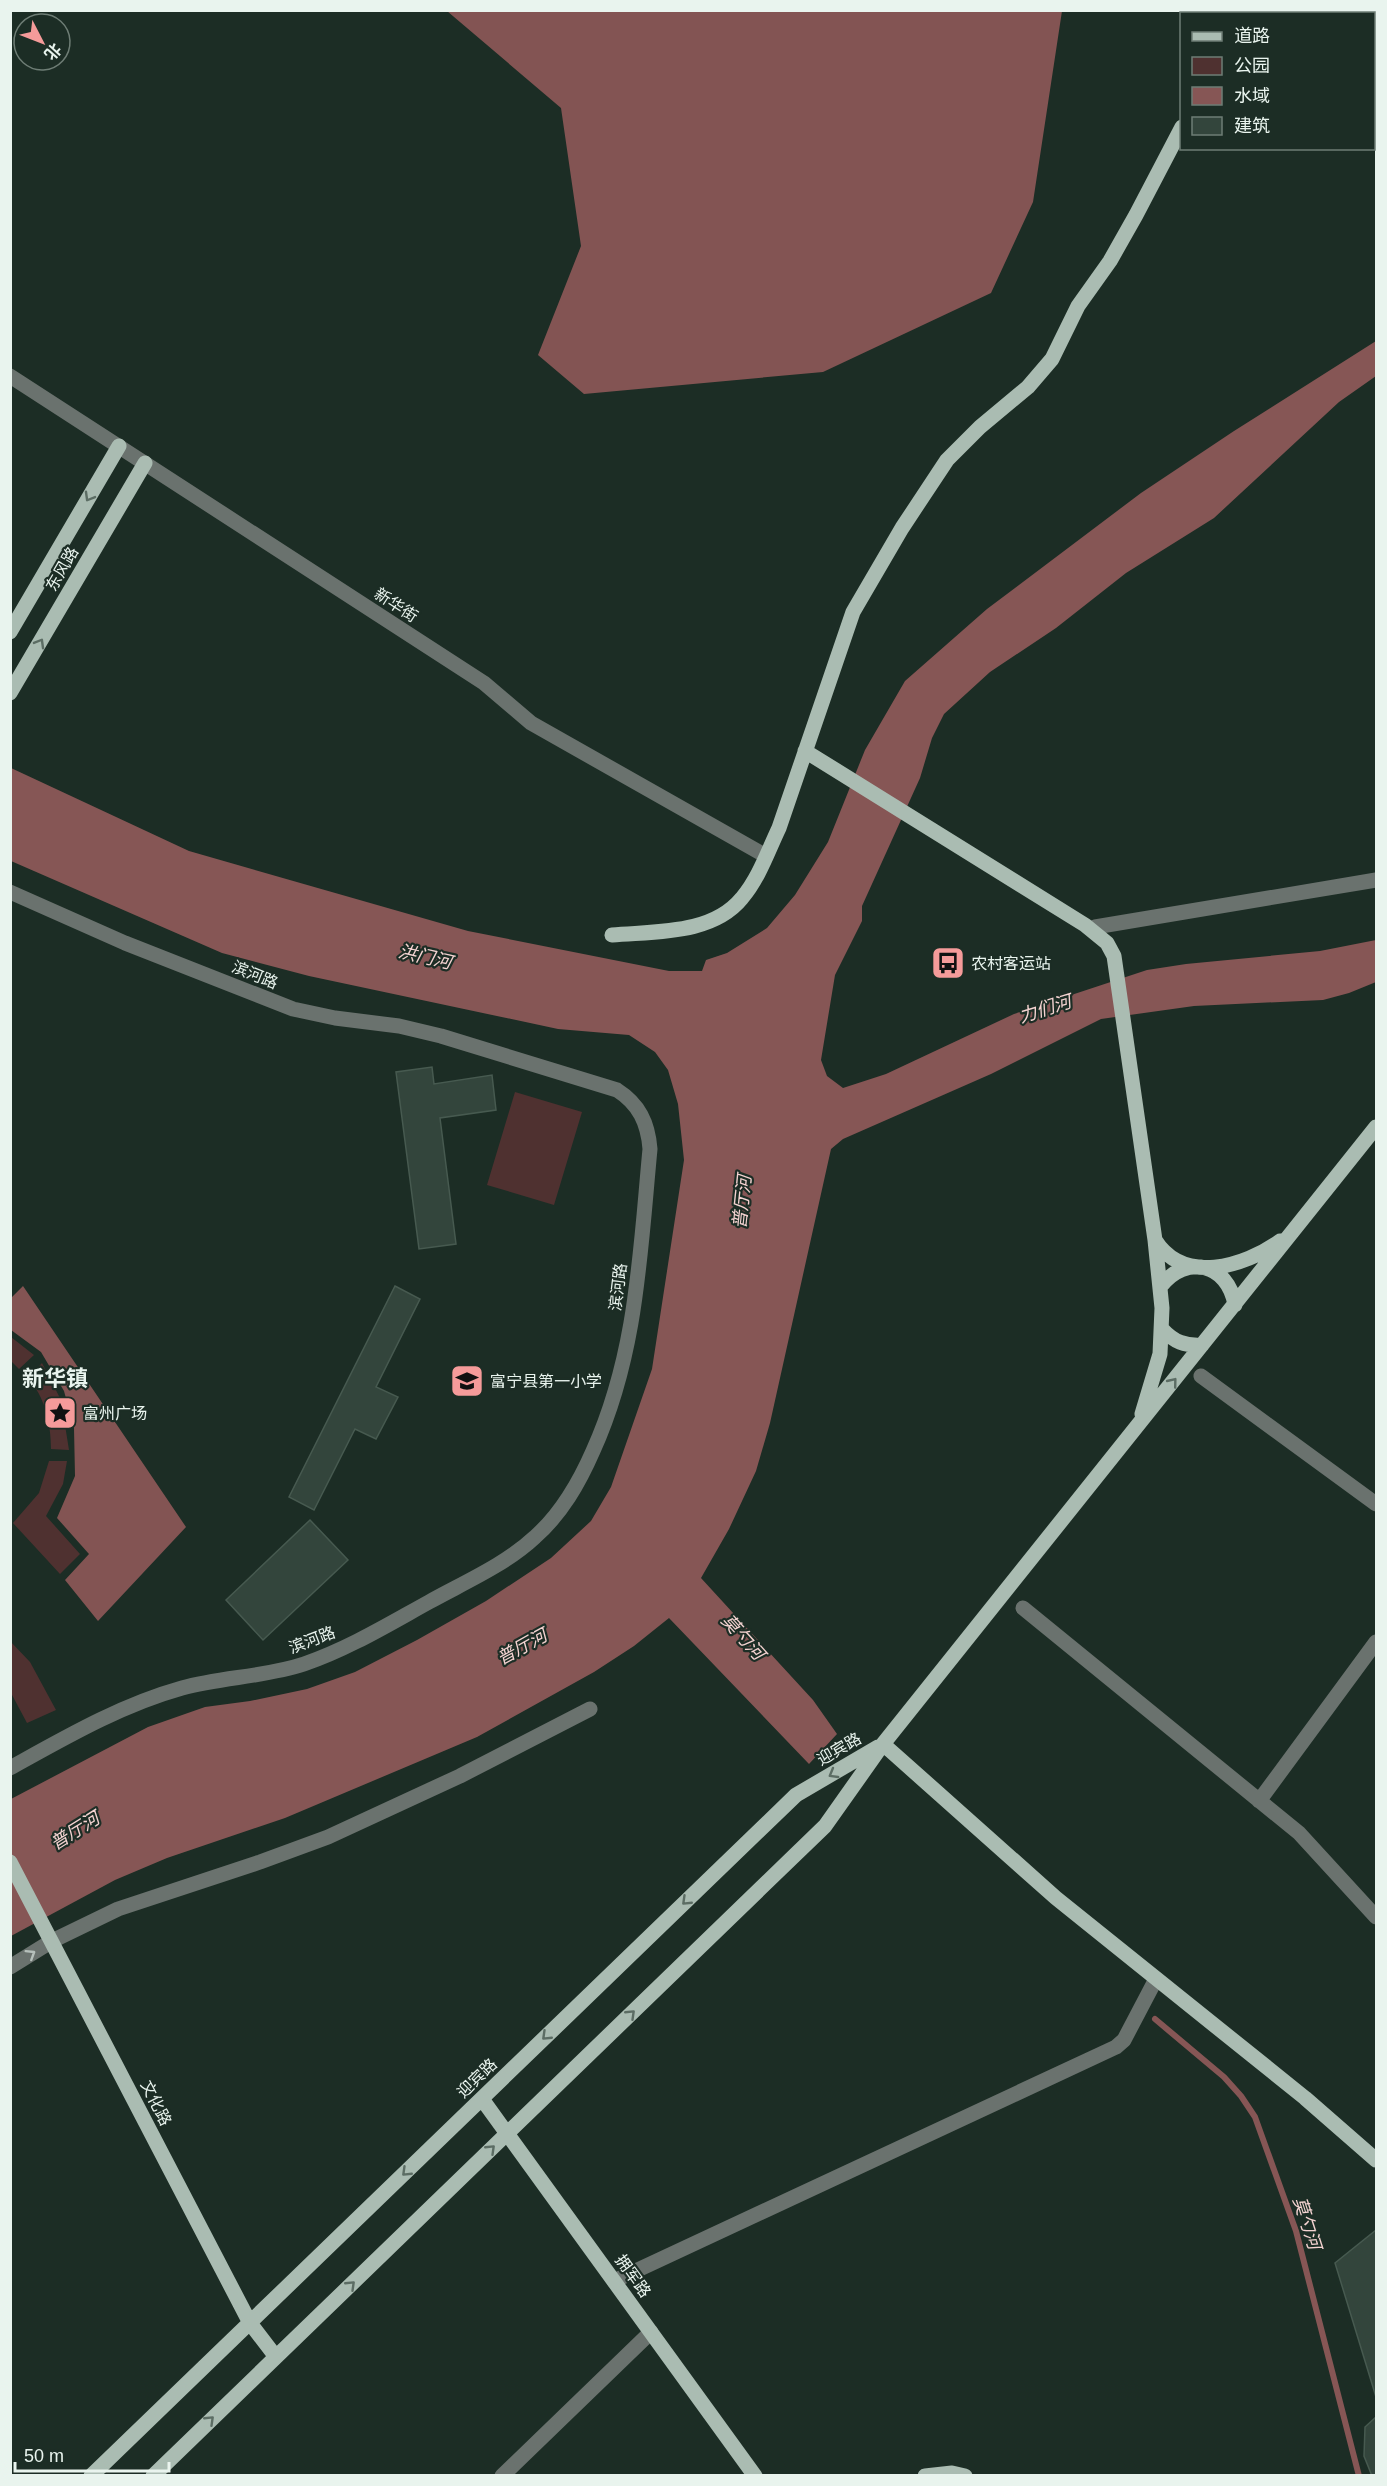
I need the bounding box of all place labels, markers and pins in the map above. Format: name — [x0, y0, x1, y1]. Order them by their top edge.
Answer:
bus stop icon: 农村客运站 — [930, 945, 966, 981]
place label: 农村客运站 — [971, 955, 1051, 972]
school or university icon: 富宁县第一小学 — [449, 1363, 485, 1399]
place label: 富宁县第一小学 — [490, 1373, 602, 1390]
place icon: 富州广场 — [42, 1395, 78, 1431]
place label: 富州广场 — [83, 1405, 147, 1422]

